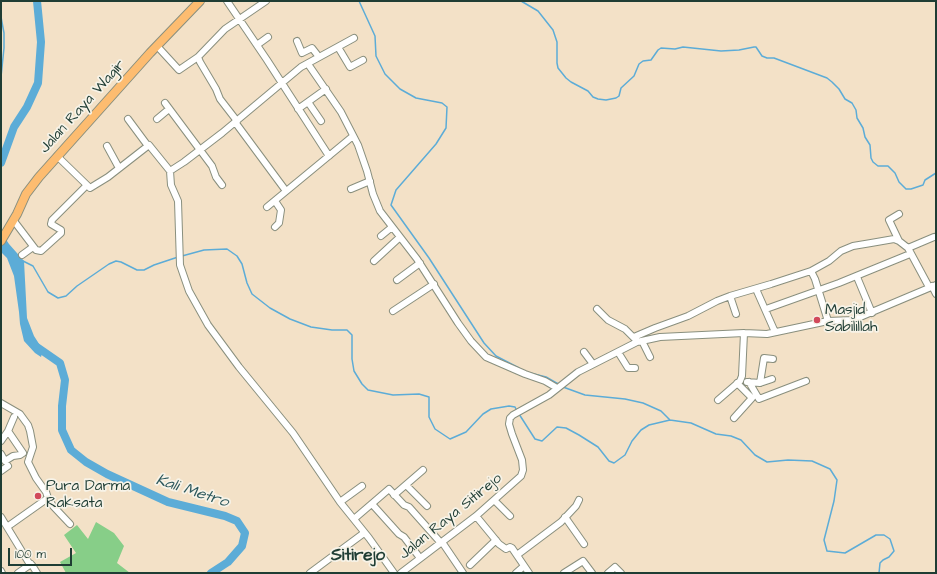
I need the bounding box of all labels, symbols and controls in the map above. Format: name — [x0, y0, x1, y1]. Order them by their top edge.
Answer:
street label: Jalan Raya Wagir — [36, 57, 130, 157]
place label: Masjid Sabilillah — [825, 302, 877, 337]
marker: Masjid Sabilillah — [812, 315, 822, 325]
street label: Jalan Raya Sitirejo — [396, 470, 506, 564]
water label: Kali Metro — [153, 471, 231, 513]
place label: Pura Darma Raksata — [46, 478, 130, 513]
marker: Pura Darma Raksata — [33, 491, 43, 501]
scale bar — [10, 540, 74, 566]
text: 100 m — [15, 546, 46, 563]
district label: Sitirejo — [331, 546, 385, 566]

